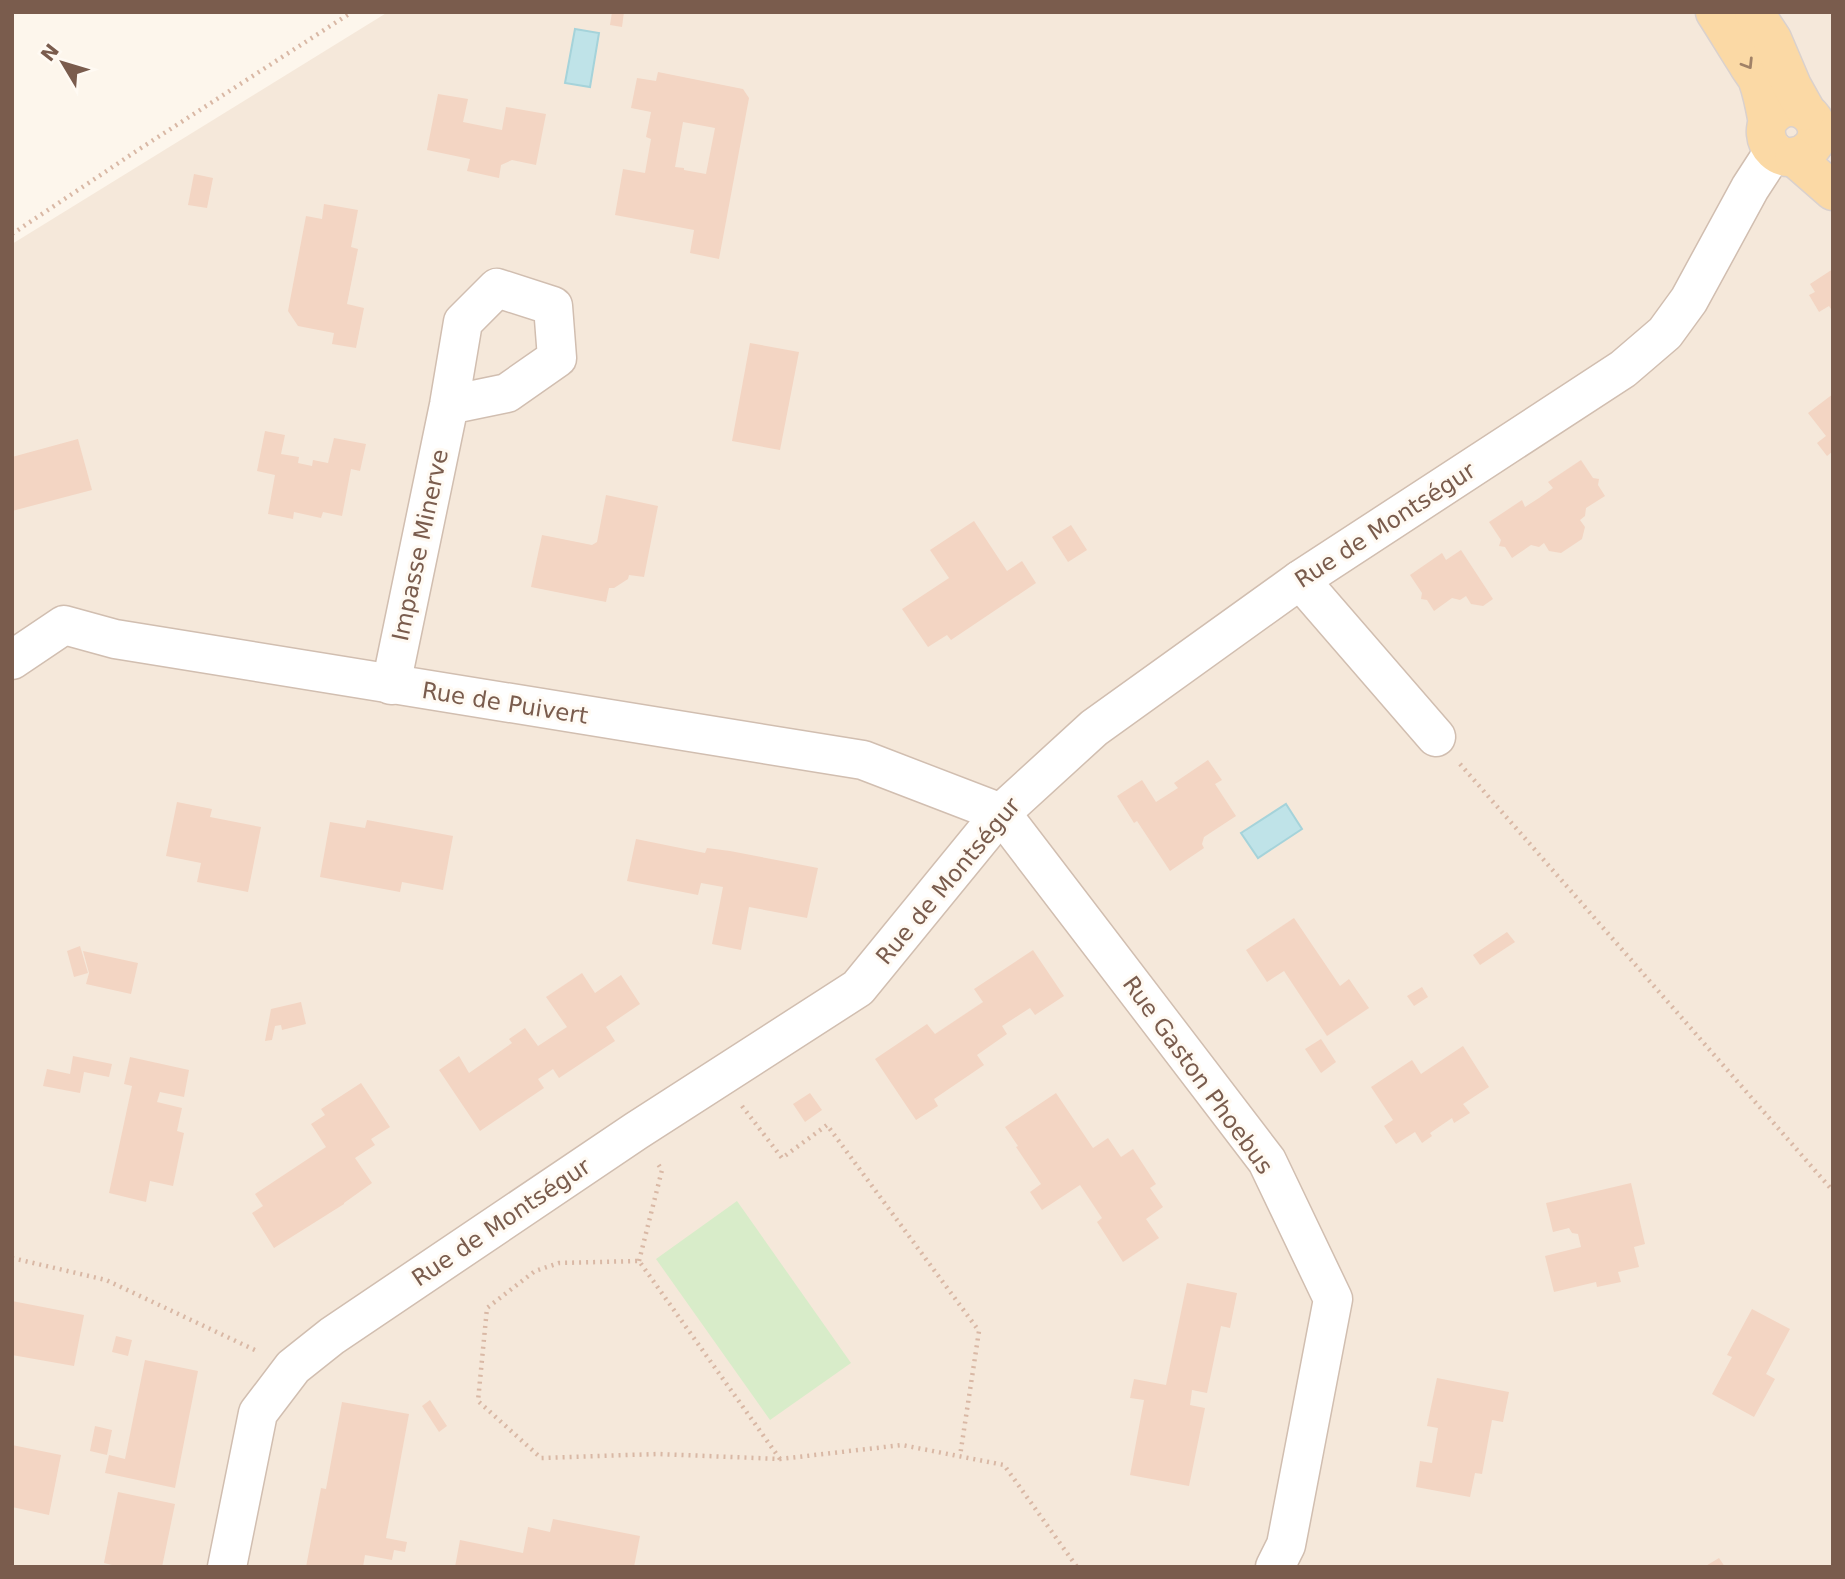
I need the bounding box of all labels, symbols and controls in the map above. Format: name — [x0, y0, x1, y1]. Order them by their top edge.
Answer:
north arrow — [28, 28, 98, 98]
text: N — [36, 39, 63, 66]
one-way arrow — [1739, 57, 1752, 70]
street label: Impasse Minerve — [387, 447, 453, 643]
street label: Rue de Montségur — [1290, 457, 1480, 593]
street label: Rue de Puivert — [420, 677, 590, 729]
street label: Rue de Montségur — [871, 792, 1026, 970]
street label: Rue Gaston Phoebus — [1118, 971, 1278, 1179]
street label: Rue de Montségur — [407, 1152, 595, 1291]

